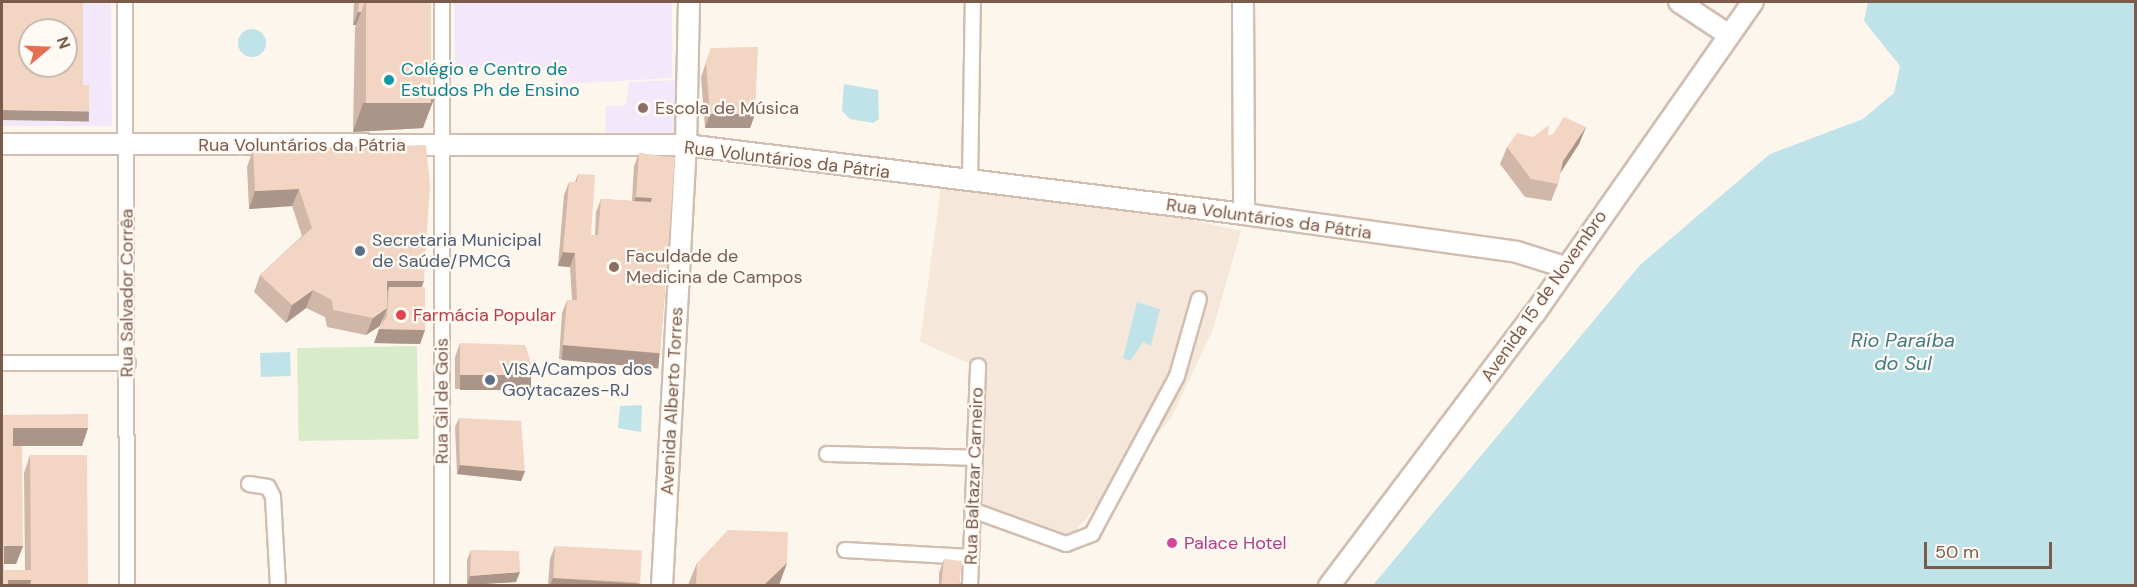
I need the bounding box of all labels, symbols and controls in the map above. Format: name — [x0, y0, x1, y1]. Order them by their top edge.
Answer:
north arrow — [18, 18, 78, 78]
text: N — [52, 34, 75, 52]
place label: Colégio e Centro de Estudos Ph de Ensino — [401, 59, 580, 101]
marker: Colégio e Centro de Estudos Ph de Ensino — [382, 73, 396, 87]
place label: Escola de Música — [655, 97, 799, 119]
marker: Escola de Música — [636, 101, 650, 115]
street label: Rua Voluntários da Pátria — [198, 134, 406, 156]
street label: Rua Voluntários da Pátria — [683, 137, 891, 183]
street label: Rua Voluntários da Pátria — [1165, 194, 1373, 244]
street label: Avenida 15 de Novembro — [1476, 206, 1612, 386]
street label: Rua Salvador Corrêa — [116, 209, 138, 377]
place label: Secretaria Municipal de Saúde/PMCG — [372, 230, 541, 272]
marker: Secretaria Municipal de Saúde/PMCG — [353, 244, 367, 258]
place label: Faculdade de Medicina de Campos — [626, 246, 803, 288]
marker: Faculdade de Medicina de Campos — [607, 260, 621, 274]
place label: Farmácia Popular — [413, 304, 556, 326]
street label: Avenida Alberto Torres — [656, 306, 688, 496]
marker: Farmácia Popular — [394, 308, 408, 322]
water label: Rio Paraíba do Sul — [1851, 329, 1955, 376]
street label: Rua Gil de Gois — [431, 338, 453, 464]
place label: VISA/Campos dos Goytacazes-RJ — [502, 359, 653, 401]
marker: VISA/Campos dos Goytacazes-RJ — [483, 373, 497, 387]
street label: Rua Baltazar Carneiro — [960, 387, 988, 565]
scale bar — [1927, 530, 2054, 568]
place label: Palace Hotel — [1184, 532, 1287, 554]
marker: Palace Hotel — [1165, 536, 1179, 550]
text: 50 m — [1935, 540, 1979, 564]

